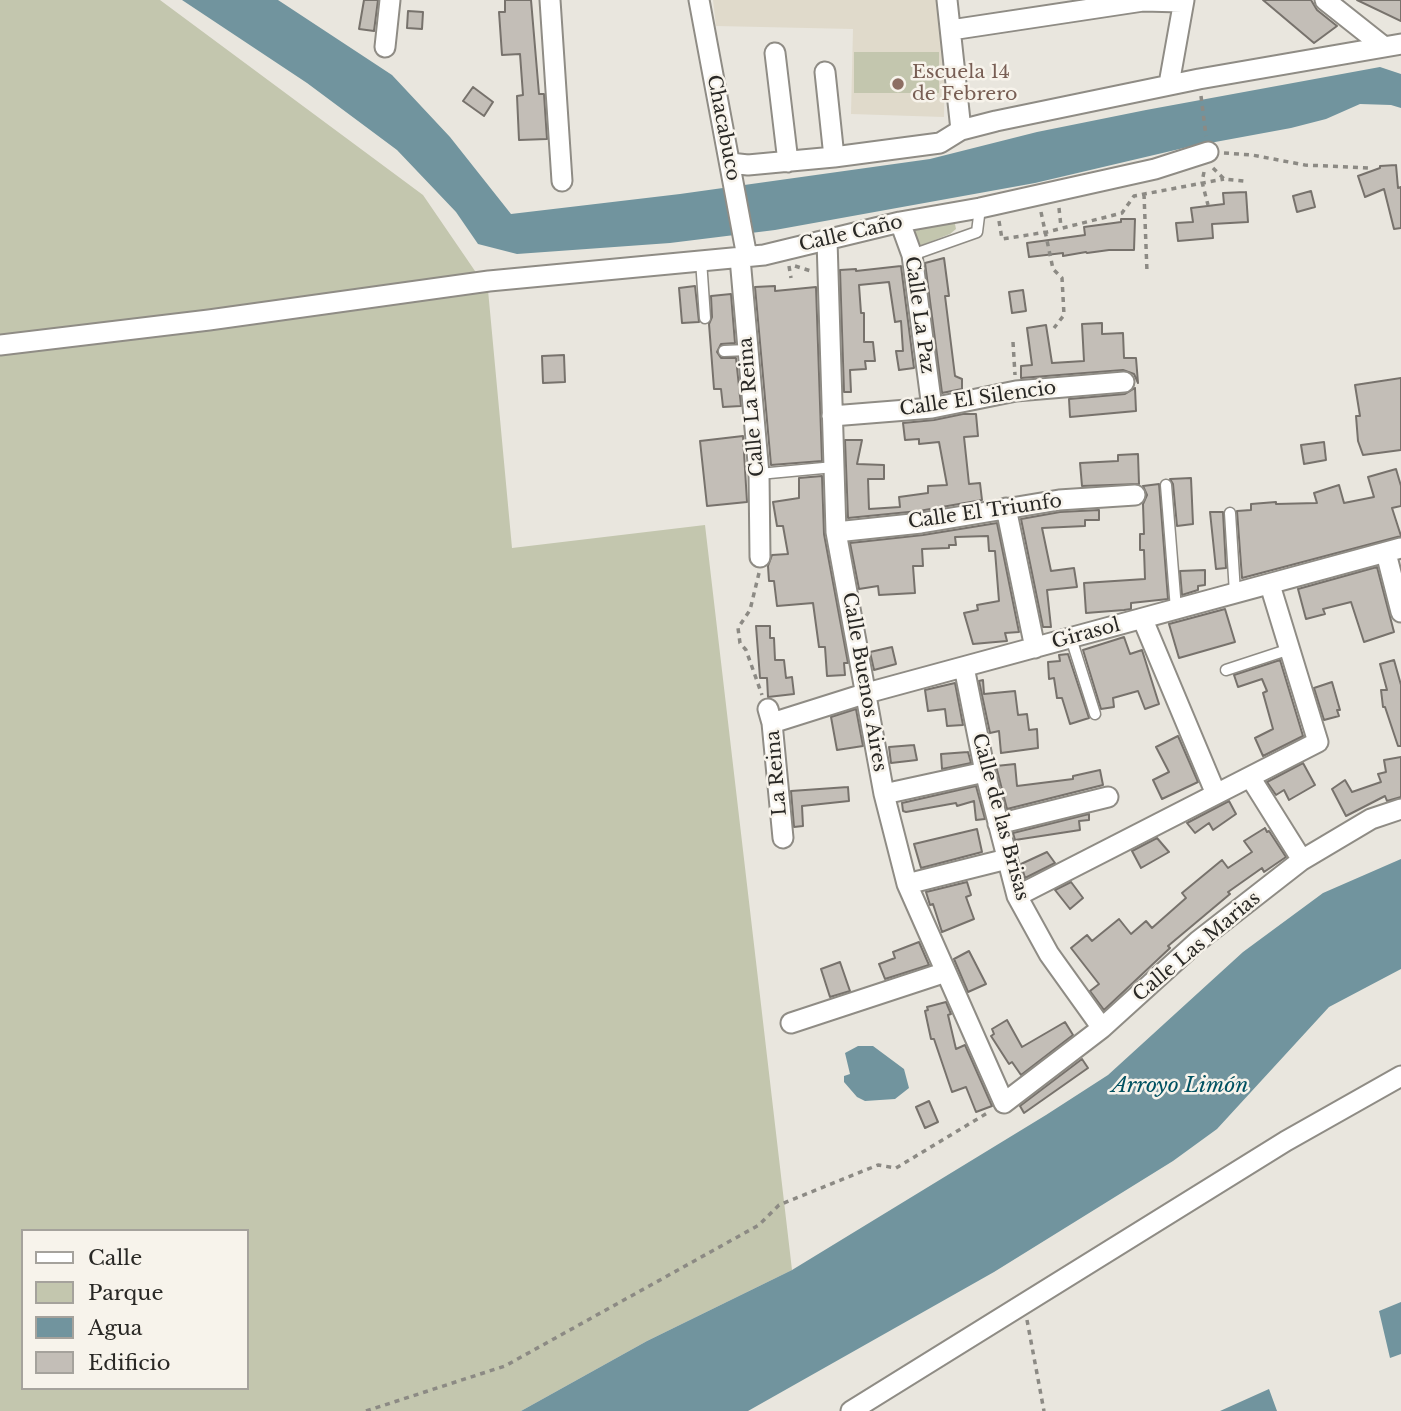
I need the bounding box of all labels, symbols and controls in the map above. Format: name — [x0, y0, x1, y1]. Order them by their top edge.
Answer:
place label: Escuela 14 de Febrero — [912, 62, 1017, 106]
street label: Chacabuco — [702, 73, 744, 183]
marker: Escuela 14 de Febrero — [890, 76, 906, 92]
street label: Calle Caño — [797, 211, 905, 257]
street label: Calle La Paz — [899, 255, 939, 375]
street label: Calle La Reina — [735, 336, 769, 478]
street label: Calle El Silencio — [898, 377, 1058, 421]
street label: Calle El Triunfo — [907, 490, 1063, 534]
street label: Calle Buenos Aires — [837, 591, 891, 773]
street label: Girasol — [1049, 614, 1123, 654]
street label: La Reina — [762, 729, 792, 817]
street label: Calle de las Brisas — [967, 731, 1033, 903]
street label: Calle Las Marias — [1129, 887, 1265, 1007]
water label: Arroyo Limón — [1112, 1073, 1248, 1099]
legend — [21, 1229, 248, 1390]
text: Calle — [88, 1245, 142, 1271]
text: Parque — [88, 1280, 163, 1306]
text: Agua — [88, 1315, 143, 1341]
text: Edificio — [88, 1350, 170, 1376]

